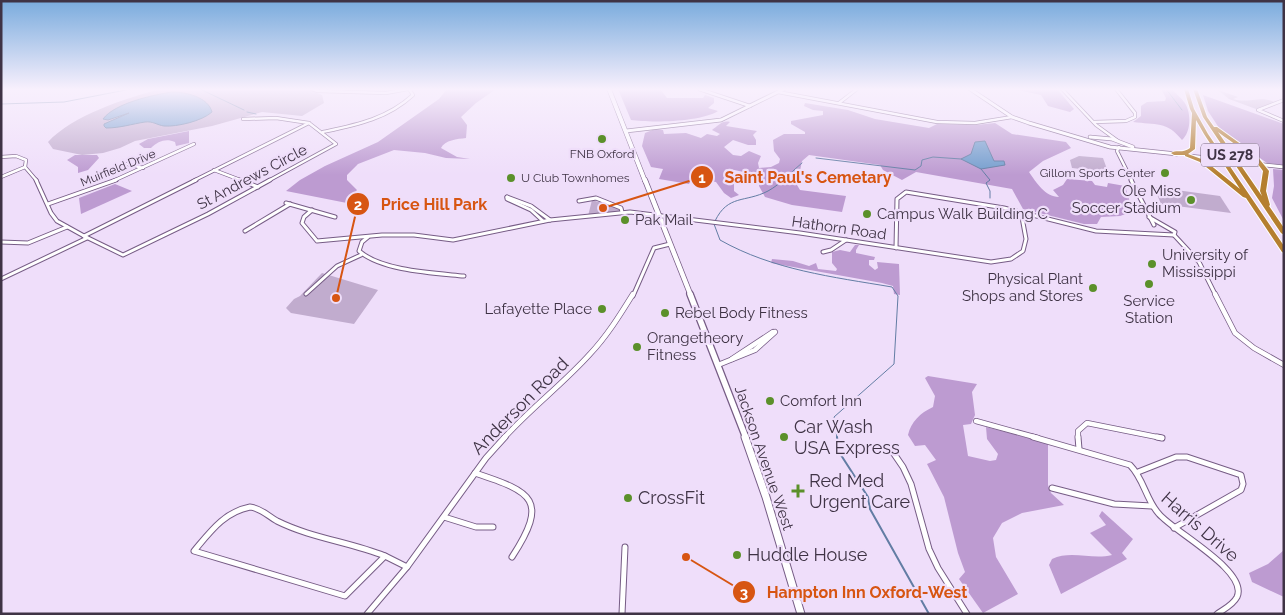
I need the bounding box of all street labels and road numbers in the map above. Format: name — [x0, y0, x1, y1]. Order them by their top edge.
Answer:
street label: St Andrews Circle — [194, 140, 310, 214]
road number: US 278 — [1201, 144, 1259, 166]
street label: Muirfield Drive — [78, 147, 158, 189]
street label: Hathorn Road — [790, 212, 888, 244]
street label: Anderson Road — [467, 353, 572, 458]
street label: Jackson Avenue West — [731, 383, 797, 533]
street label: Harris Drive — [1157, 487, 1244, 566]

